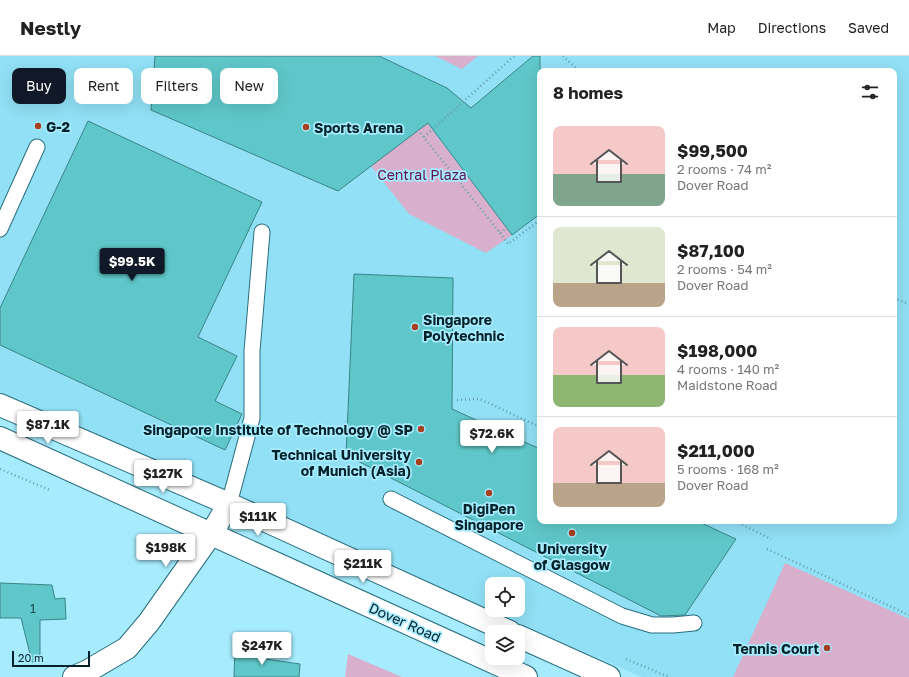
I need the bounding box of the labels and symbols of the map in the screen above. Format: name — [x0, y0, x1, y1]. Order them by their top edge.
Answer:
place label: G-2 — [46, 118, 71, 135]
place label: Sports Arena — [314, 119, 403, 136]
marker: G-2 — [33, 121, 43, 131]
marker: Sports Arena — [301, 122, 311, 132]
park label: Central Plaza — [377, 166, 467, 183]
pin: $99.5K — [99, 248, 165, 282]
place label: Singapore Polytechnic — [423, 311, 504, 344]
marker: Singapore Polytechnic — [410, 322, 420, 332]
pin: $87.1K — [15, 411, 81, 445]
pin: $72.6K — [459, 420, 525, 454]
place label: Singapore Institute of Technology @ SP — [143, 421, 413, 438]
marker: Singapore Institute of Technology @ SP — [416, 424, 426, 434]
place label: Technical University of Munich (Asia) — [271, 446, 412, 479]
marker: Technical University of Munich (Asia) — [414, 457, 424, 467]
pin: $127K — [135, 460, 191, 494]
marker: DigiPen Singapore — [484, 488, 494, 498]
place label: DigiPen Singapore — [455, 500, 523, 533]
pin: $111K — [230, 503, 286, 537]
marker: University of Glasgow — [567, 528, 577, 538]
pin: $198K — [138, 534, 194, 568]
place label: University of Glasgow — [534, 540, 611, 573]
pin: $211K — [335, 550, 391, 584]
street label: Dover Road — [366, 599, 444, 645]
house number: 1 — [30, 601, 36, 616]
pin: $247K — [234, 632, 290, 666]
place label: Tennis Court — [733, 640, 819, 657]
marker: Tennis Court — [822, 643, 832, 653]
scale bar — [12, 649, 90, 668]

